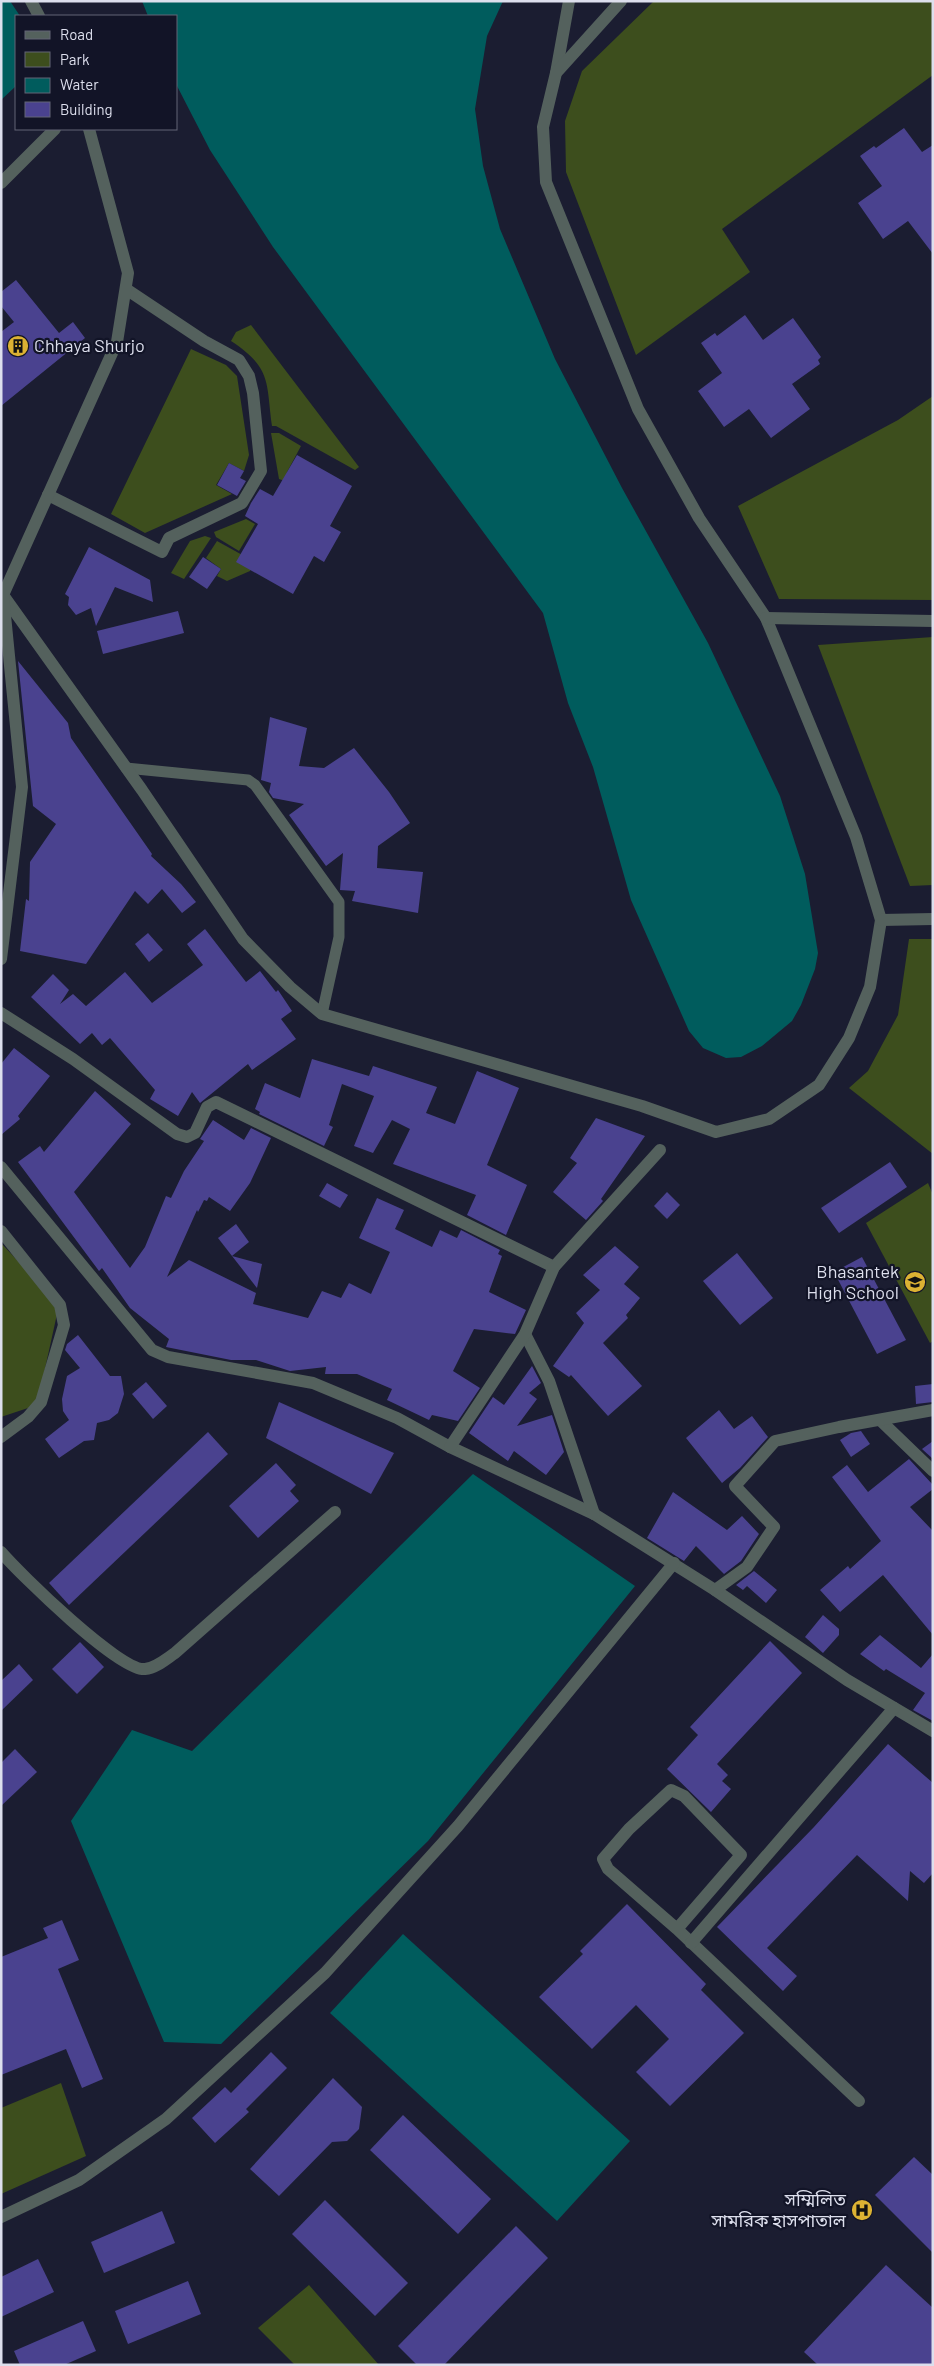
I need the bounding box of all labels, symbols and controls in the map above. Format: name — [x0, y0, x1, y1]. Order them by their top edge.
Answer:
legend — [15, 15, 178, 130]
text: Road — [60, 25, 93, 43]
text: Park — [60, 50, 90, 68]
text: Water — [60, 75, 99, 93]
text: Building — [60, 100, 113, 118]
building icon: Chhaya Shurjo — [6, 334, 30, 358]
place label: Chhaya Shurjo — [34, 334, 145, 356]
place label: Bhasantek High School — [806, 1260, 899, 1303]
school or university icon: Bhasantek High School — [903, 1270, 927, 1294]
place label: সম্মিলিত সামরিক হাসপাতাল — [710, 2188, 847, 2231]
hospital icon: সম্মিলিত সামরিক হাসপাতাল — [850, 2198, 874, 2222]

